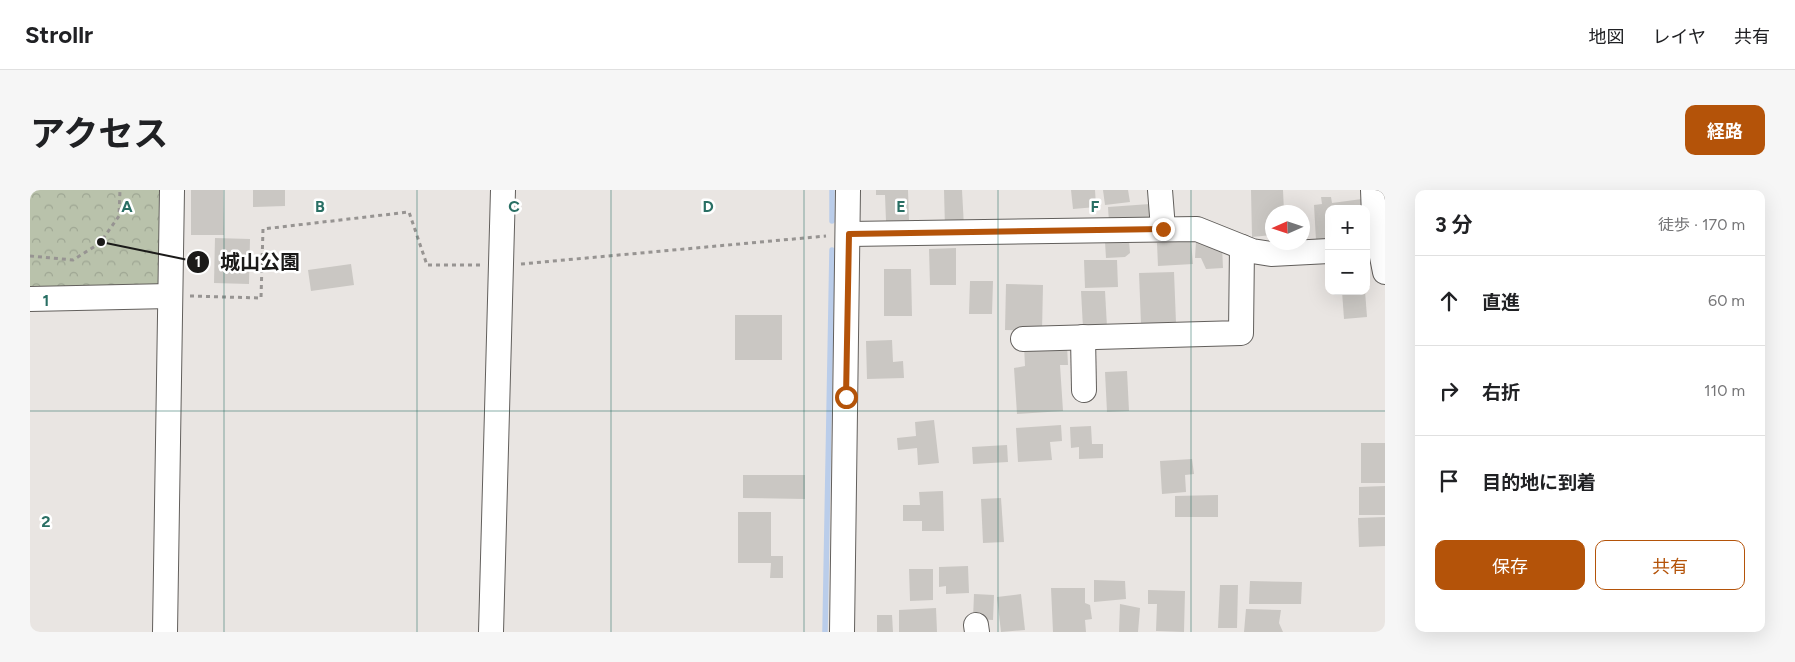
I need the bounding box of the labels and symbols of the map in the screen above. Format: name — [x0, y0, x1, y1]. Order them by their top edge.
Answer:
text: A — [121, 197, 133, 216]
text: B — [315, 197, 325, 216]
text: C — [508, 197, 520, 216]
text: D — [702, 197, 714, 216]
text: E — [896, 197, 906, 216]
text: F — [1091, 197, 1100, 216]
north arrow — [1265, 205, 1310, 250]
route end — [1152, 218, 1175, 241]
callout: 城山公園 — [185, 245, 310, 280]
text: 城山公園 — [220, 250, 300, 274]
text: 1 — [195, 253, 201, 271]
text: 1 — [43, 291, 49, 310]
route start — [835, 386, 858, 409]
text: 2 — [41, 512, 51, 531]

